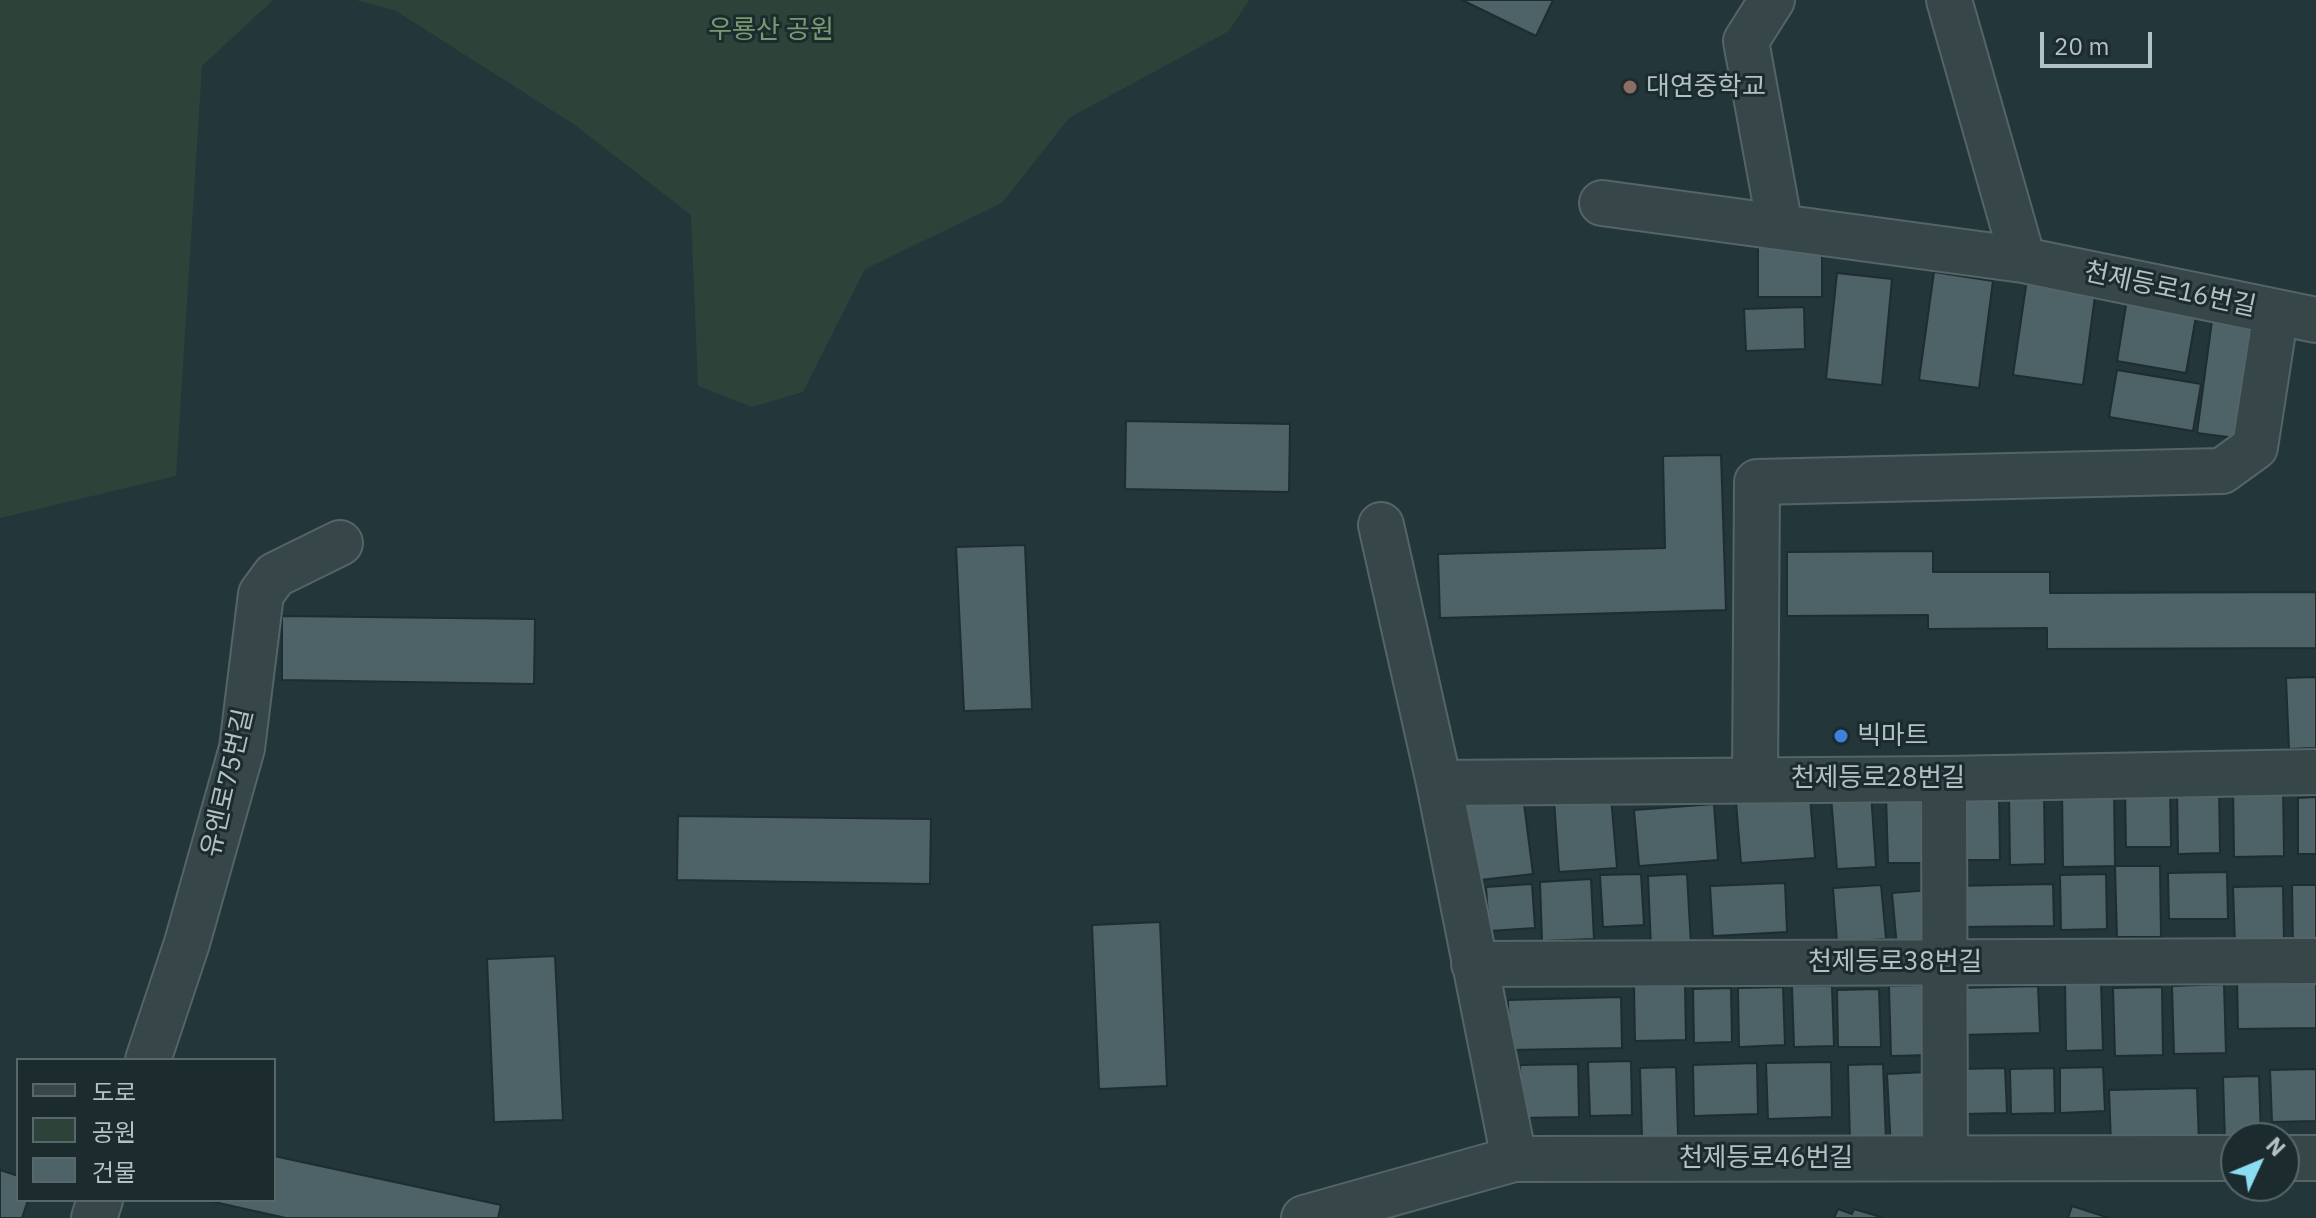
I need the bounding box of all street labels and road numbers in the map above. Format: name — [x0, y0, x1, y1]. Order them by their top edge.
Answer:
street label: 천제등로16번길 — [2081, 257, 2259, 323]
street label: 유엔로75번길 — [196, 706, 260, 860]
street label: 천제등로28번길 — [1791, 762, 1965, 794]
street label: 천제등로38번길 — [1808, 946, 1982, 978]
street label: 천제등로46번길 — [1679, 1142, 1853, 1174]

